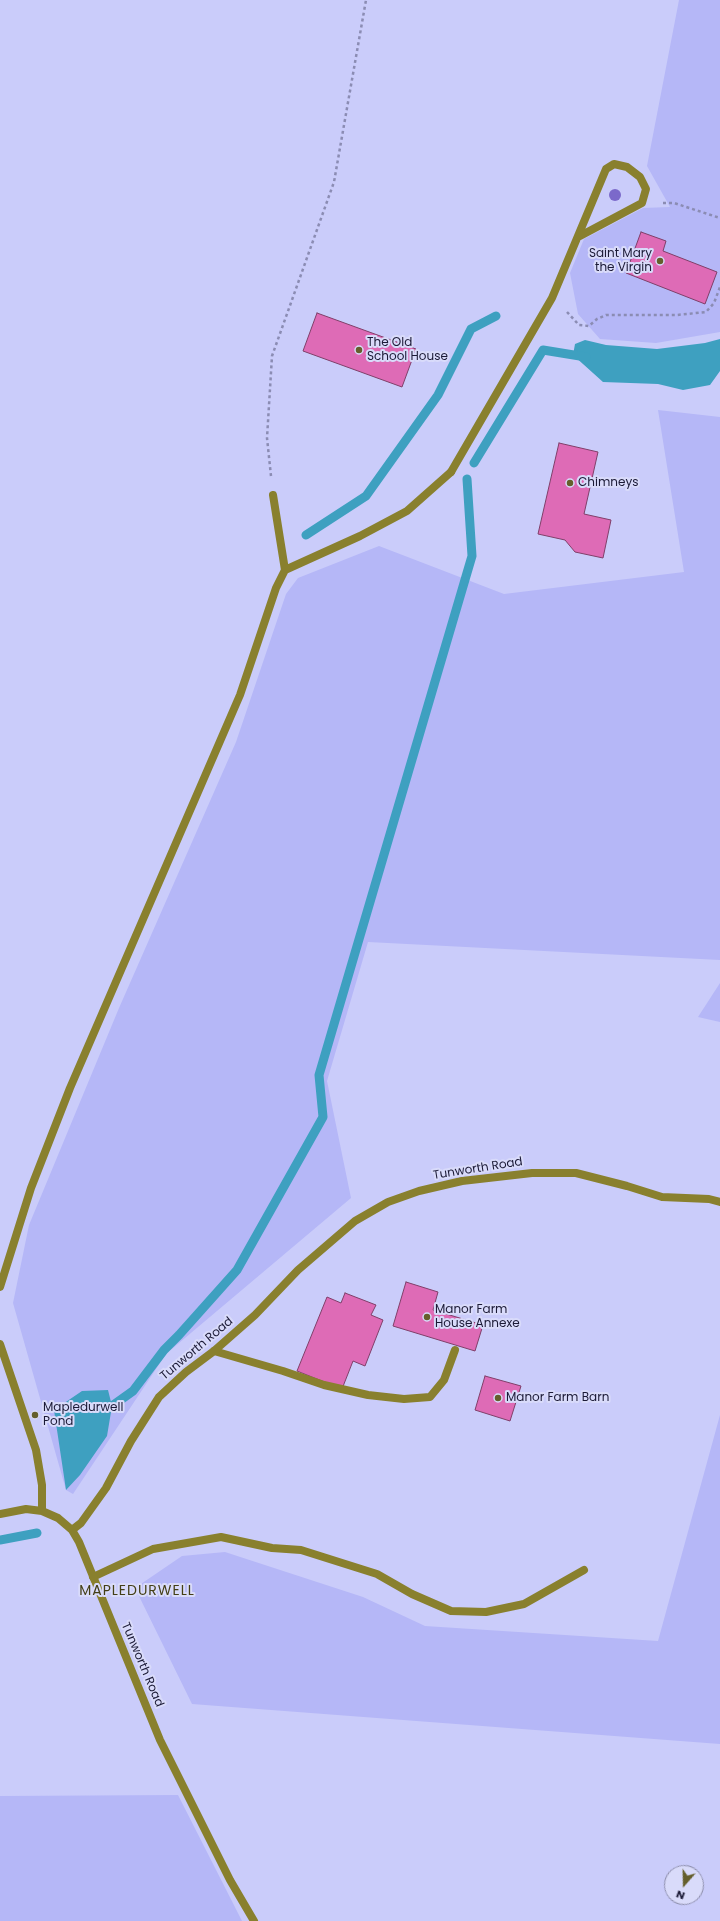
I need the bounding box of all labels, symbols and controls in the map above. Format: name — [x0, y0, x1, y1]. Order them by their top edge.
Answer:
place label: Saint Mary the Virgin — [589, 247, 652, 275]
marker: Saint Mary the Virgin — [655, 256, 665, 266]
place label: The Old School House — [367, 336, 448, 364]
marker: The Old School House — [354, 345, 364, 355]
place label: Chimneys — [578, 476, 638, 490]
marker: Chimneys — [565, 478, 575, 488]
street label: Tunworth Road — [432, 1155, 524, 1183]
place label: Manor Farm House Annexe — [435, 1303, 520, 1331]
marker: Manor Farm House Annexe — [422, 1312, 432, 1322]
street label: Tunworth Road — [158, 1314, 236, 1384]
place label: Manor Farm Barn — [506, 1391, 609, 1405]
marker: Manor Farm Barn — [493, 1393, 503, 1403]
place label: Mapledurwell Pond — [43, 1401, 123, 1429]
marker: Mapledurwell Pond — [30, 1410, 40, 1420]
district label: MAPLEDURWELL — [79, 1583, 195, 1599]
street label: Tunworth Road — [118, 1621, 166, 1709]
north arrow — [664, 1865, 704, 1905]
text: N — [674, 1886, 687, 1904]

